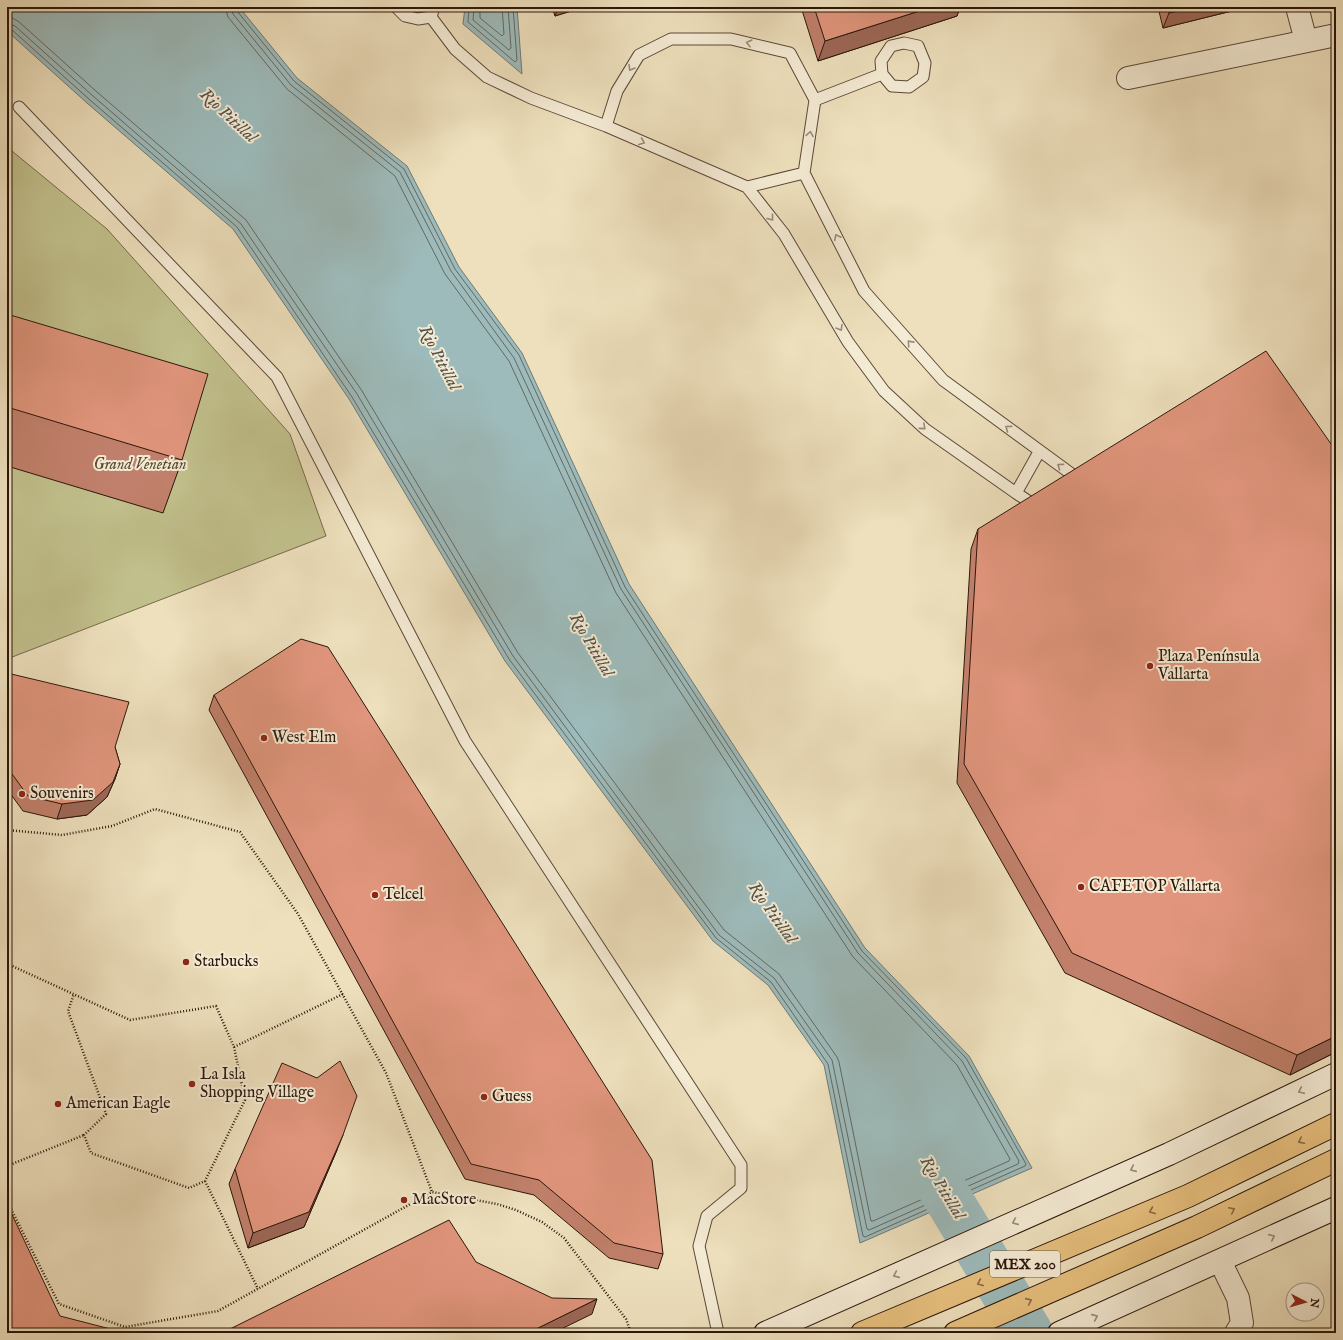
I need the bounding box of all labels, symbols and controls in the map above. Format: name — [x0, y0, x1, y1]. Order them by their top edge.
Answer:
one-way arrow — [746, 39, 753, 48]
one-way arrow — [628, 64, 635, 71]
water label: Rio Pitillal — [195, 84, 262, 149]
one-way arrow — [805, 131, 814, 137]
one-way arrow — [639, 137, 646, 145]
one-way arrow — [767, 213, 774, 221]
one-way arrow — [834, 234, 841, 241]
water label: Rio Pitillal — [414, 322, 465, 396]
one-way arrow — [835, 324, 843, 331]
one-way arrow — [908, 340, 915, 348]
one-way arrow — [919, 423, 926, 430]
one-way arrow — [1005, 426, 1012, 433]
park label: Grand Venetian — [93, 455, 187, 475]
one-way arrow — [1057, 464, 1064, 471]
water label: Rio Pitillal — [564, 609, 619, 682]
place label: Plaza Península Vallarta — [1157, 647, 1259, 685]
marker: Plaza Península Vallarta — [1145, 661, 1155, 671]
place label: West Elm — [272, 728, 336, 748]
marker: West Elm — [259, 733, 269, 743]
place label: Souvenirs — [30, 784, 94, 804]
marker: Souvenirs — [17, 789, 27, 799]
place label: CAFETOP Vallarta — [1089, 877, 1220, 897]
water label: Rio Pitillal — [743, 878, 802, 949]
marker: CAFETOP Vallarta — [1076, 882, 1086, 892]
place label: Telcel — [383, 885, 424, 905]
marker: Telcel — [370, 890, 380, 900]
place label: Starbucks — [194, 952, 259, 972]
marker: Starbucks — [181, 957, 191, 967]
place label: La Isla Shopping Village — [200, 1065, 314, 1103]
marker: La Isla Shopping Village — [187, 1079, 197, 1089]
one-way arrow — [1297, 1086, 1305, 1094]
place label: Guess — [492, 1087, 532, 1107]
marker: Guess — [479, 1092, 489, 1102]
place label: American Eagle — [65, 1094, 171, 1114]
marker: American Eagle — [53, 1099, 63, 1109]
one-way arrow — [1298, 1136, 1305, 1144]
water label: Rio Pitillal — [915, 1152, 970, 1225]
one-way arrow — [1130, 1165, 1137, 1173]
place label: MacStore — [412, 1190, 476, 1210]
marker: MacStore — [399, 1195, 409, 1205]
one-way arrow — [1148, 1206, 1156, 1214]
one-way arrow — [1228, 1207, 1235, 1215]
one-way arrow — [1011, 1217, 1019, 1225]
one-way arrow — [1268, 1234, 1276, 1242]
road number: MEX 200 — [990, 1251, 1060, 1277]
one-way arrow — [892, 1270, 900, 1278]
one-way arrow — [977, 1278, 985, 1286]
north arrow — [1285, 1282, 1325, 1322]
text: N — [1306, 1296, 1322, 1309]
one-way arrow — [1025, 1297, 1032, 1305]
one-way arrow — [1091, 1314, 1098, 1322]

